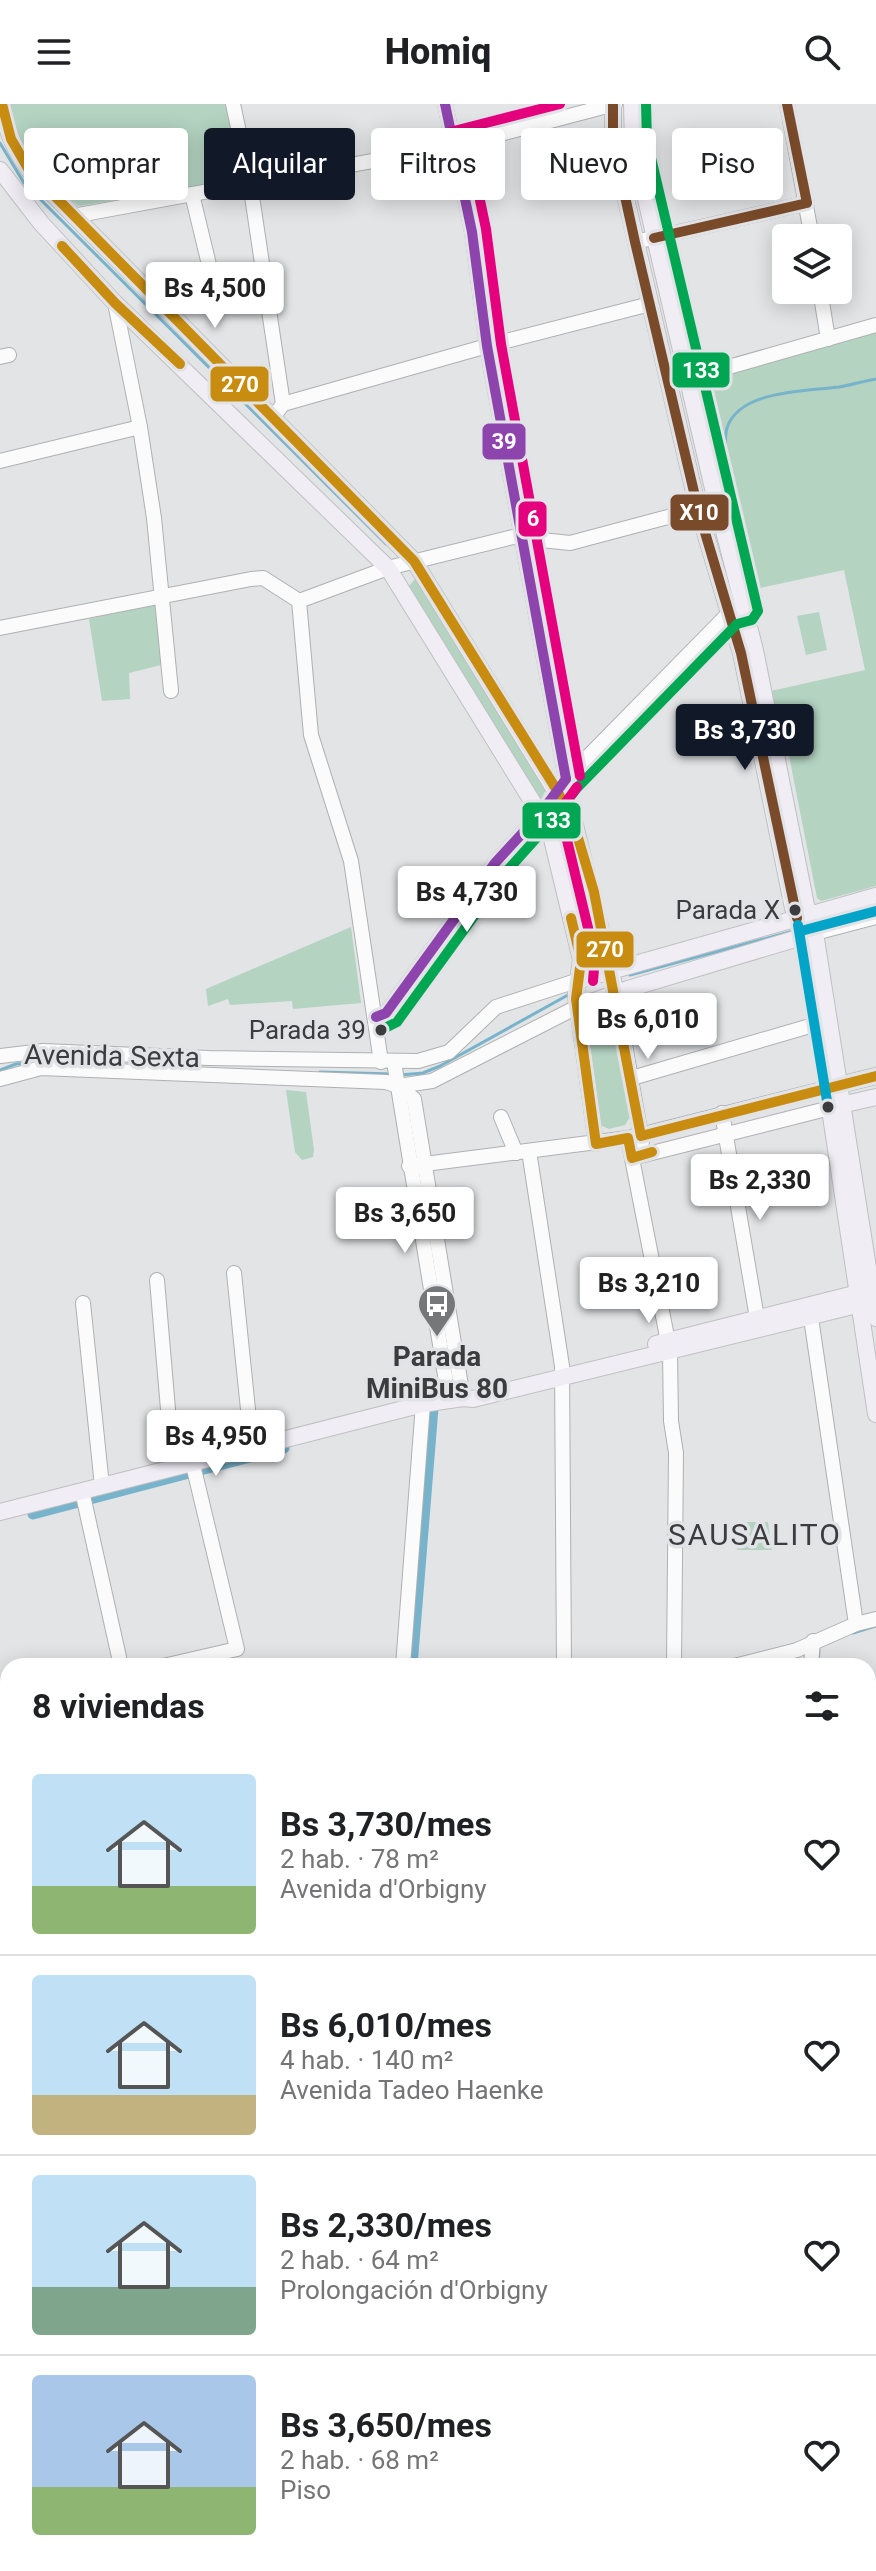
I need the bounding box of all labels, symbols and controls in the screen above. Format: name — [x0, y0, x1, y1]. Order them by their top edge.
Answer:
icon: menu — [32, 30, 76, 74]
icon: search — [800, 30, 844, 74]
text: Homiq — [385, 31, 491, 73]
chip: Comprar — [24, 128, 188, 200]
chip: Alquilar — [204, 128, 355, 200]
chip: Filtros — [371, 128, 505, 200]
chip: Nuevo — [521, 128, 656, 200]
chip: Piso — [672, 128, 783, 200]
map controls — [772, 224, 852, 304]
button: layers — [772, 224, 852, 304]
pin: Bs 4,500 — [132, 262, 298, 330]
text: Bs 4,500 — [164, 273, 266, 303]
line badge: 133 — [671, 351, 731, 389]
text: 133 — [682, 358, 720, 383]
line badge: 270 — [209, 365, 270, 403]
text: 270 — [221, 372, 259, 397]
line badge: 39 — [481, 422, 527, 461]
text: 39 — [491, 429, 517, 454]
line badge: X10 — [669, 493, 730, 532]
line badge: 6 — [517, 500, 548, 538]
text: X10 — [679, 500, 719, 525]
text: 6 — [527, 506, 539, 531]
pin: Bs 3,730 — [662, 704, 828, 772]
text: Bs 3,730 — [694, 715, 796, 745]
line badge: 133 — [521, 801, 582, 840]
text: 133 — [533, 808, 571, 833]
pin: Bs 4,730 — [384, 866, 550, 934]
text: Bs 4,730 — [416, 877, 518, 907]
place label: Parada X — [676, 895, 780, 925]
marker: Parada X — [787, 902, 803, 918]
line badge: 270 — [575, 930, 635, 969]
text: 270 — [586, 937, 624, 962]
pin: Bs 6,010 — [565, 993, 731, 1061]
text: Bs 6,010 — [597, 1004, 699, 1034]
place label: Parada 39 — [249, 1015, 366, 1045]
marker: Parada 39 — [373, 1022, 389, 1038]
street label: Avenida Sexta — [24, 1038, 200, 1074]
unlabelled marker — [820, 1099, 836, 1115]
pin: Bs 2,330 — [677, 1154, 843, 1222]
text: Bs 2,330 — [709, 1165, 811, 1195]
pin: Bs 3,650 — [322, 1187, 488, 1255]
text: Bs 3,650 — [354, 1198, 456, 1228]
pin: Bs 3,210 — [566, 1257, 732, 1325]
text: Bs 3,210 — [598, 1268, 700, 1298]
bus stop icon: Parada MiniBus 80 — [416, 1283, 458, 1338]
place label: Parada MiniBus 80 — [366, 1340, 508, 1405]
pin: Bs 4,950 — [133, 1410, 299, 1478]
text: Bs 4,950 — [165, 1421, 267, 1451]
district label: SAUSALITO — [668, 1517, 842, 1552]
icon: filters — [800, 1684, 844, 1728]
text: 8 viviendas — [32, 1686, 205, 1726]
text: Bs 3,730/mes — [280, 1804, 492, 1844]
icon: home — [96, 1806, 192, 1902]
icon: heart — [800, 1832, 844, 1876]
text: 2 hab. · 78 m² — [280, 1844, 439, 1874]
text: Avenida d'Orbigny — [280, 1874, 487, 1904]
text: Bs 6,010/mes — [280, 2005, 492, 2045]
icon: home — [96, 2007, 192, 2103]
icon: heart — [800, 2033, 844, 2077]
text: 4 hab. · 140 m² — [280, 2045, 453, 2075]
text: Avenida Tadeo Haenke — [280, 2075, 543, 2105]
text: Bs 2,330/mes — [280, 2205, 492, 2245]
icon: home — [96, 2207, 192, 2303]
icon: heart — [800, 2233, 844, 2277]
text: 2 hab. · 64 m² — [280, 2245, 439, 2275]
text: Prolongación d'Orbigny — [280, 2275, 548, 2305]
text: Bs 3,650/mes — [280, 2405, 492, 2445]
icon: home — [96, 2407, 192, 2503]
icon: heart — [800, 2433, 844, 2477]
text: 2 hab. · 68 m² — [280, 2445, 439, 2475]
text: Piso — [280, 2475, 331, 2505]

